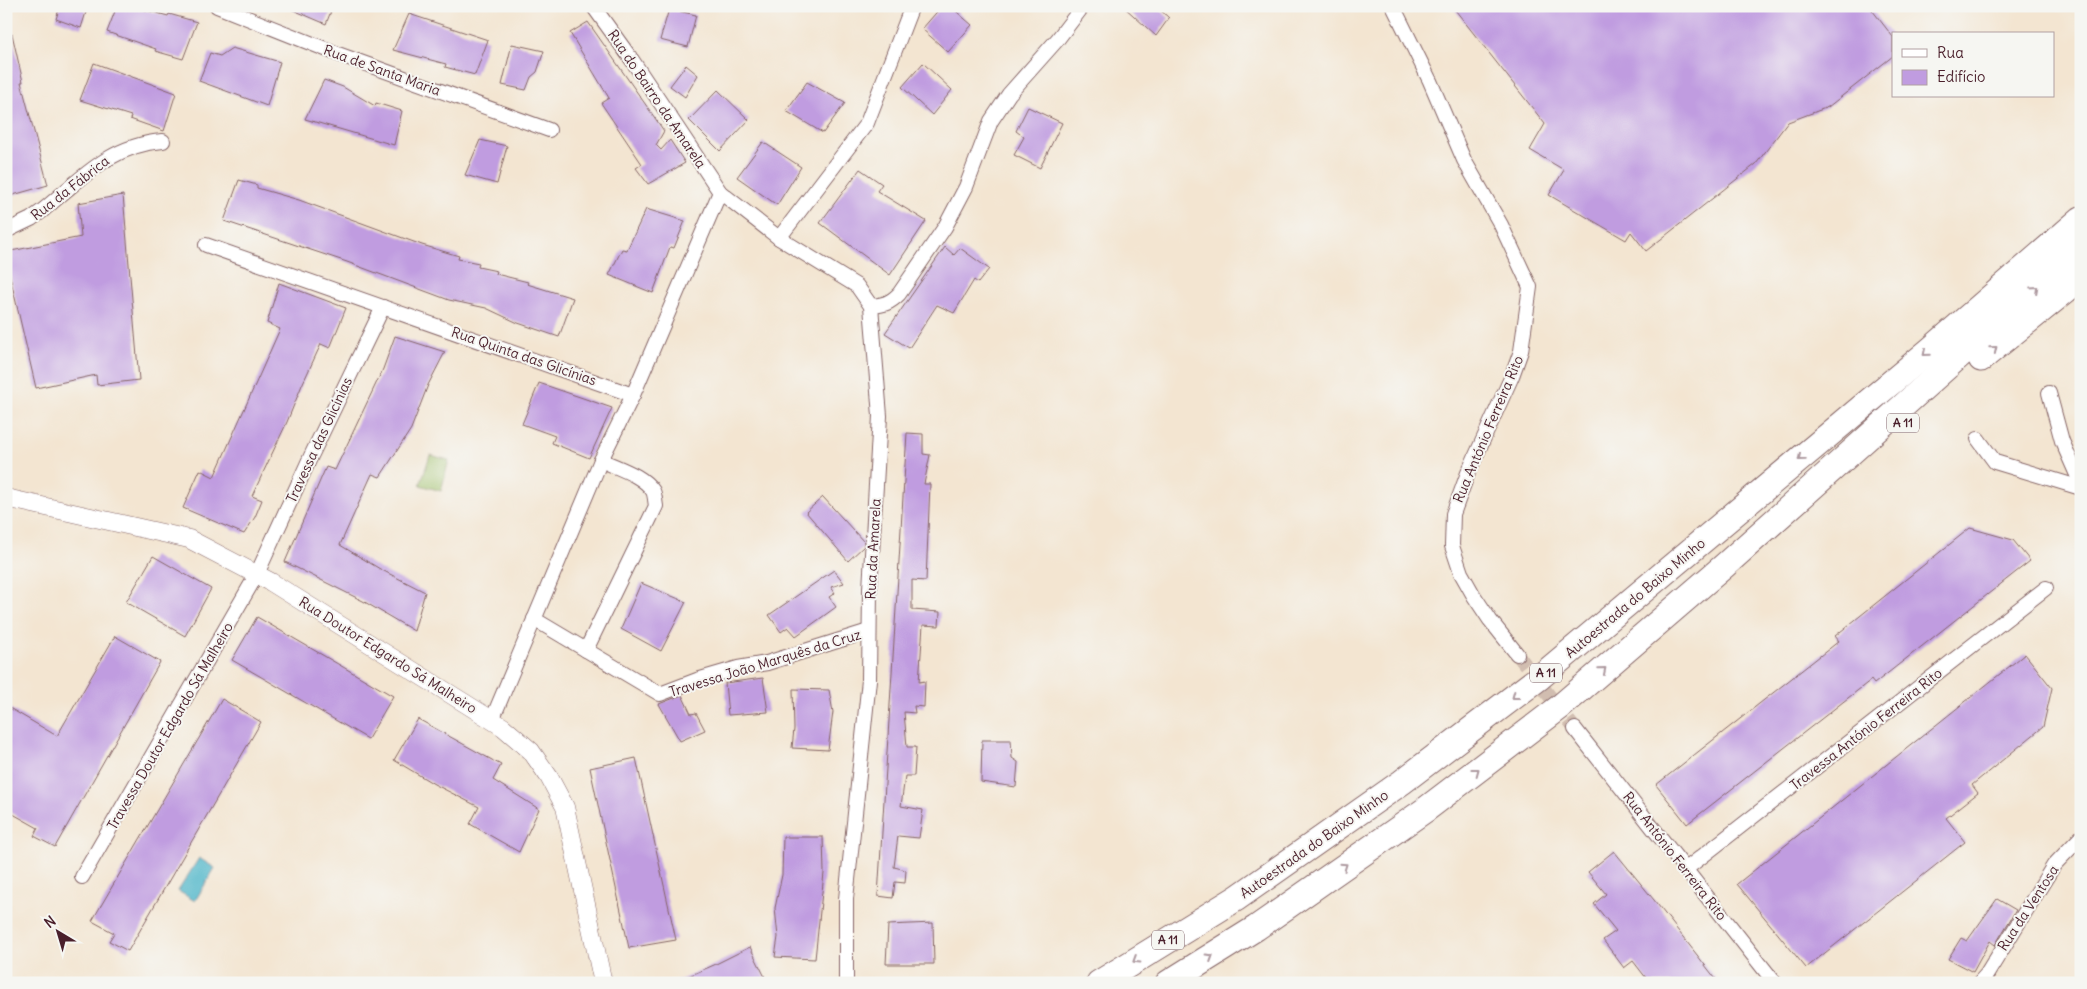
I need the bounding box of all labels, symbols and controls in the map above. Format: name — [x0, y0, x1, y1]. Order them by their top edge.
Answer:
street label: Rua do Bairro da Amarela — [604, 26, 710, 172]
legend — [1892, 32, 2054, 98]
street label: Rua de Santa Maria — [321, 40, 443, 100]
text: Rua — [1937, 43, 1964, 62]
text: Edifício — [1937, 67, 1985, 86]
street label: Rua da Fábrica — [27, 152, 113, 224]
one-way arrow — [2030, 286, 2039, 295]
street label: Rua Quinta das Glicínias — [449, 323, 599, 389]
one-way arrow — [1988, 345, 1997, 354]
one-way arrow — [1923, 348, 1932, 356]
street label: Rua António Ferreira Rito — [1449, 353, 1527, 505]
street label: Travessa das Glicínias — [282, 374, 356, 506]
road number: A 11 — [1887, 413, 1919, 432]
one-way arrow — [1798, 453, 1807, 462]
street label: Rua da Amarela — [861, 498, 885, 600]
street label: Autoestrada do Baixo Minho — [1561, 534, 1709, 662]
street label: Rua Doutor Edgardo Sá Malheiro — [296, 593, 480, 717]
street label: Travessa Doutor Edgardo Sá Malheiro — [103, 619, 237, 833]
street label: Travessa João Marquês da Cruz — [667, 625, 863, 701]
road number: A 11 — [1530, 664, 1562, 682]
street label: Travessa António Ferreira Rito — [1786, 664, 1946, 794]
one-way arrow — [1597, 667, 1606, 676]
one-way arrow — [1512, 691, 1521, 699]
one-way arrow — [1470, 768, 1480, 777]
street label: Autoestrada do Baixo Minho — [1236, 786, 1392, 902]
street label: Rua António Ferreira Rito — [1619, 788, 1731, 924]
street label: Rua da Ventosa — [1994, 862, 2062, 954]
one-way arrow — [1339, 863, 1348, 872]
north arrow — [32, 906, 82, 956]
text: N — [41, 912, 59, 932]
road number: A 11 — [1152, 930, 1184, 950]
one-way arrow — [1132, 954, 1141, 963]
one-way arrow — [1204, 954, 1213, 963]

